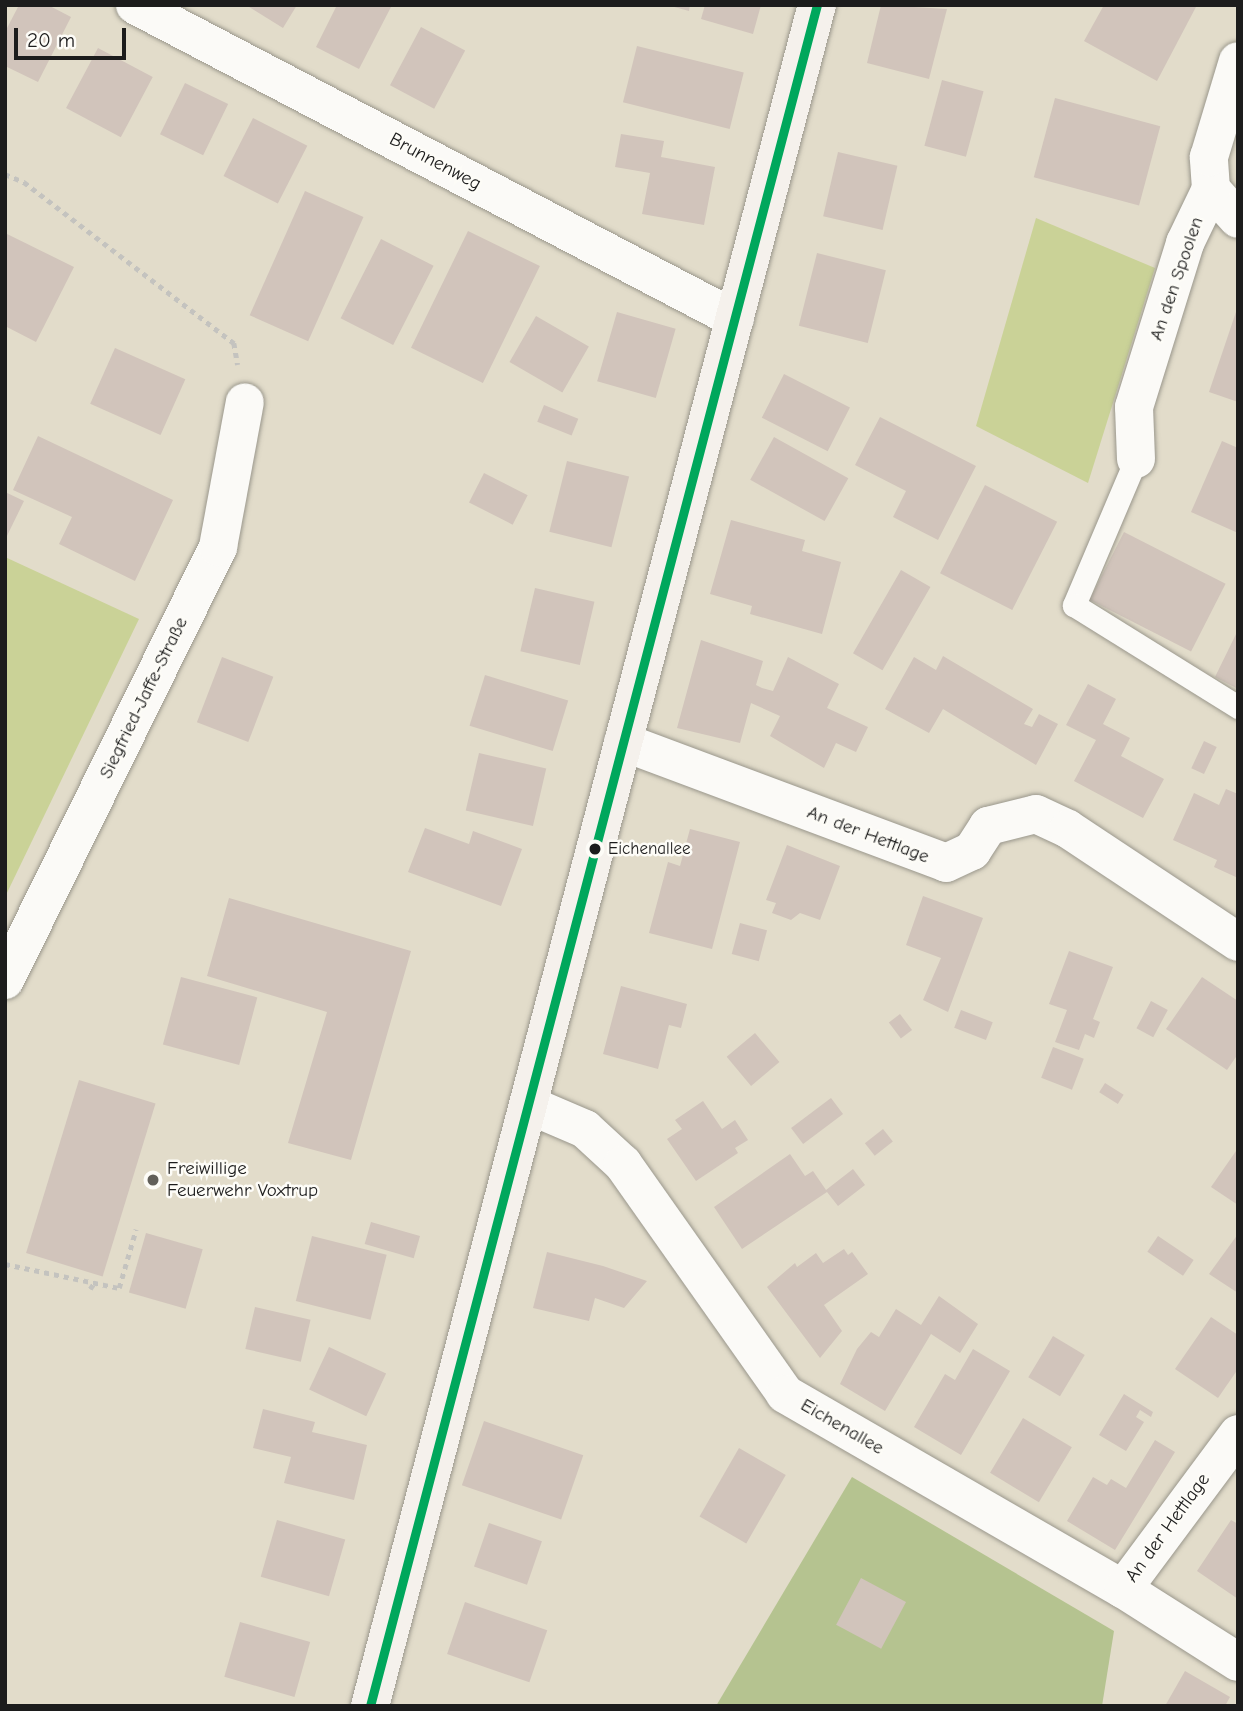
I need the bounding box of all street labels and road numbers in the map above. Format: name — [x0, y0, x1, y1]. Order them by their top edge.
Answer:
street label: Brunnenweg — [385, 128, 485, 196]
street label: An den Spoolen — [1145, 214, 1209, 344]
street label: Siegfried-Jaffe-Straße — [95, 613, 193, 783]
street label: An der Hettlage — [804, 801, 932, 869]
street label: Eichenallee — [796, 1394, 888, 1460]
street label: An der Hettlage — [1121, 1469, 1215, 1587]

